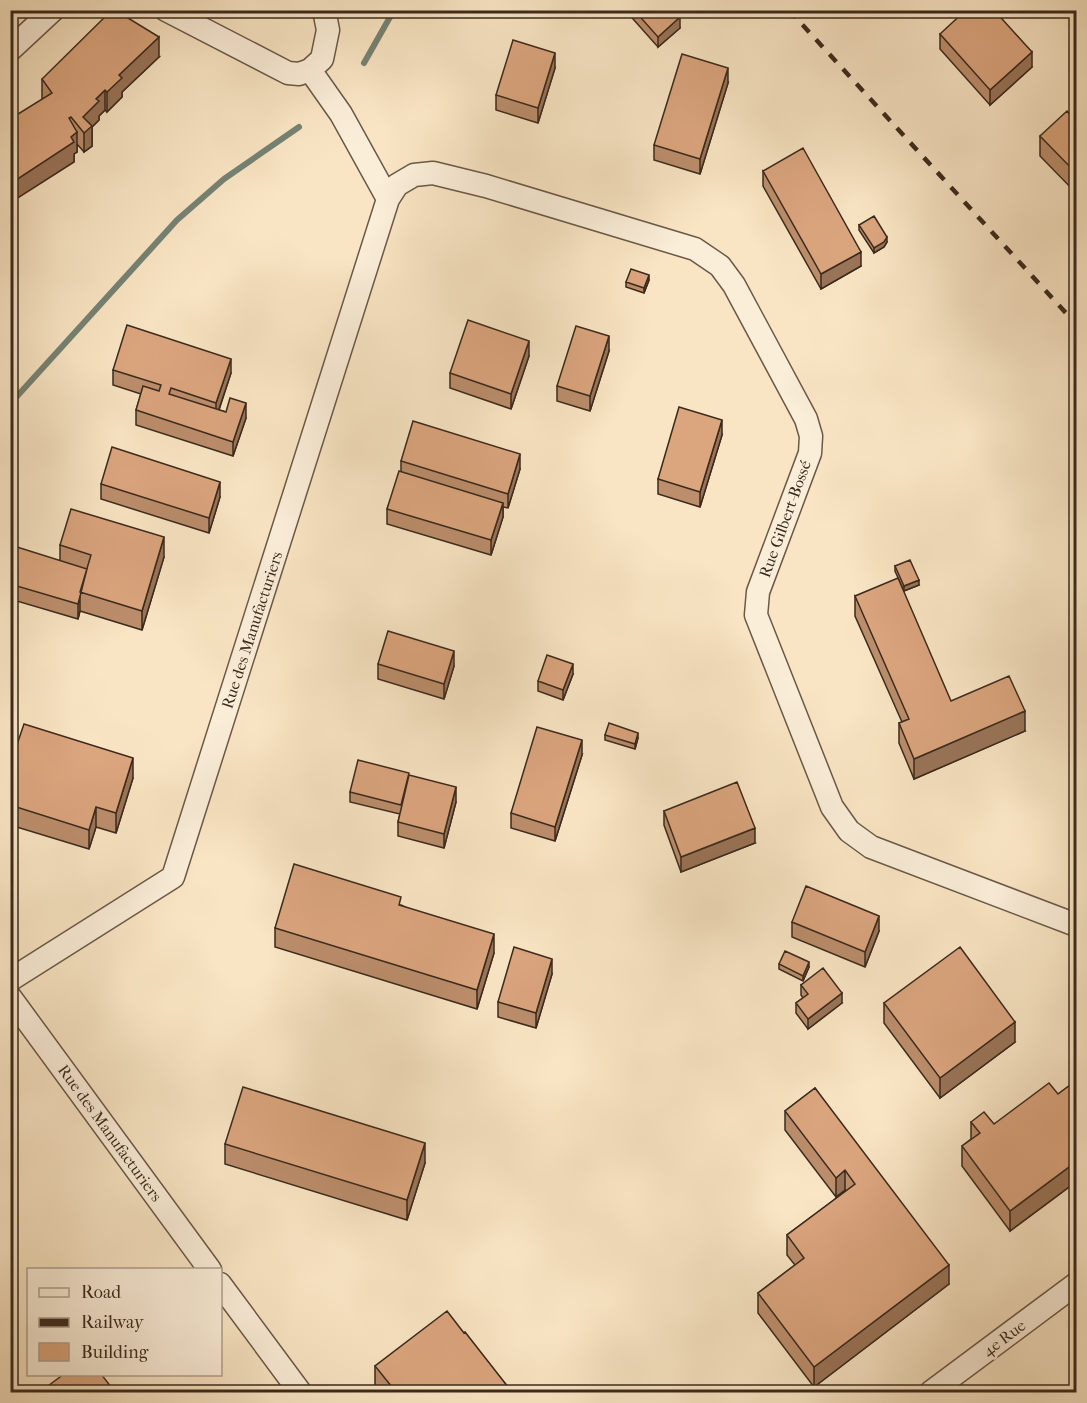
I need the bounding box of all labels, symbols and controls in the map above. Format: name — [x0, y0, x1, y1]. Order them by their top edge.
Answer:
street label: Rue Gilbert-Bossé — [755, 458, 815, 580]
street label: Rue des Manufacturiers — [218, 549, 286, 711]
street label: Rue des Manufacturiers — [54, 1061, 166, 1205]
legend — [27, 1268, 222, 1376]
text: Road — [81, 1282, 121, 1303]
text: Railway — [81, 1312, 145, 1333]
street label: 4e Rue — [979, 1316, 1029, 1360]
text: Building — [81, 1342, 149, 1363]

